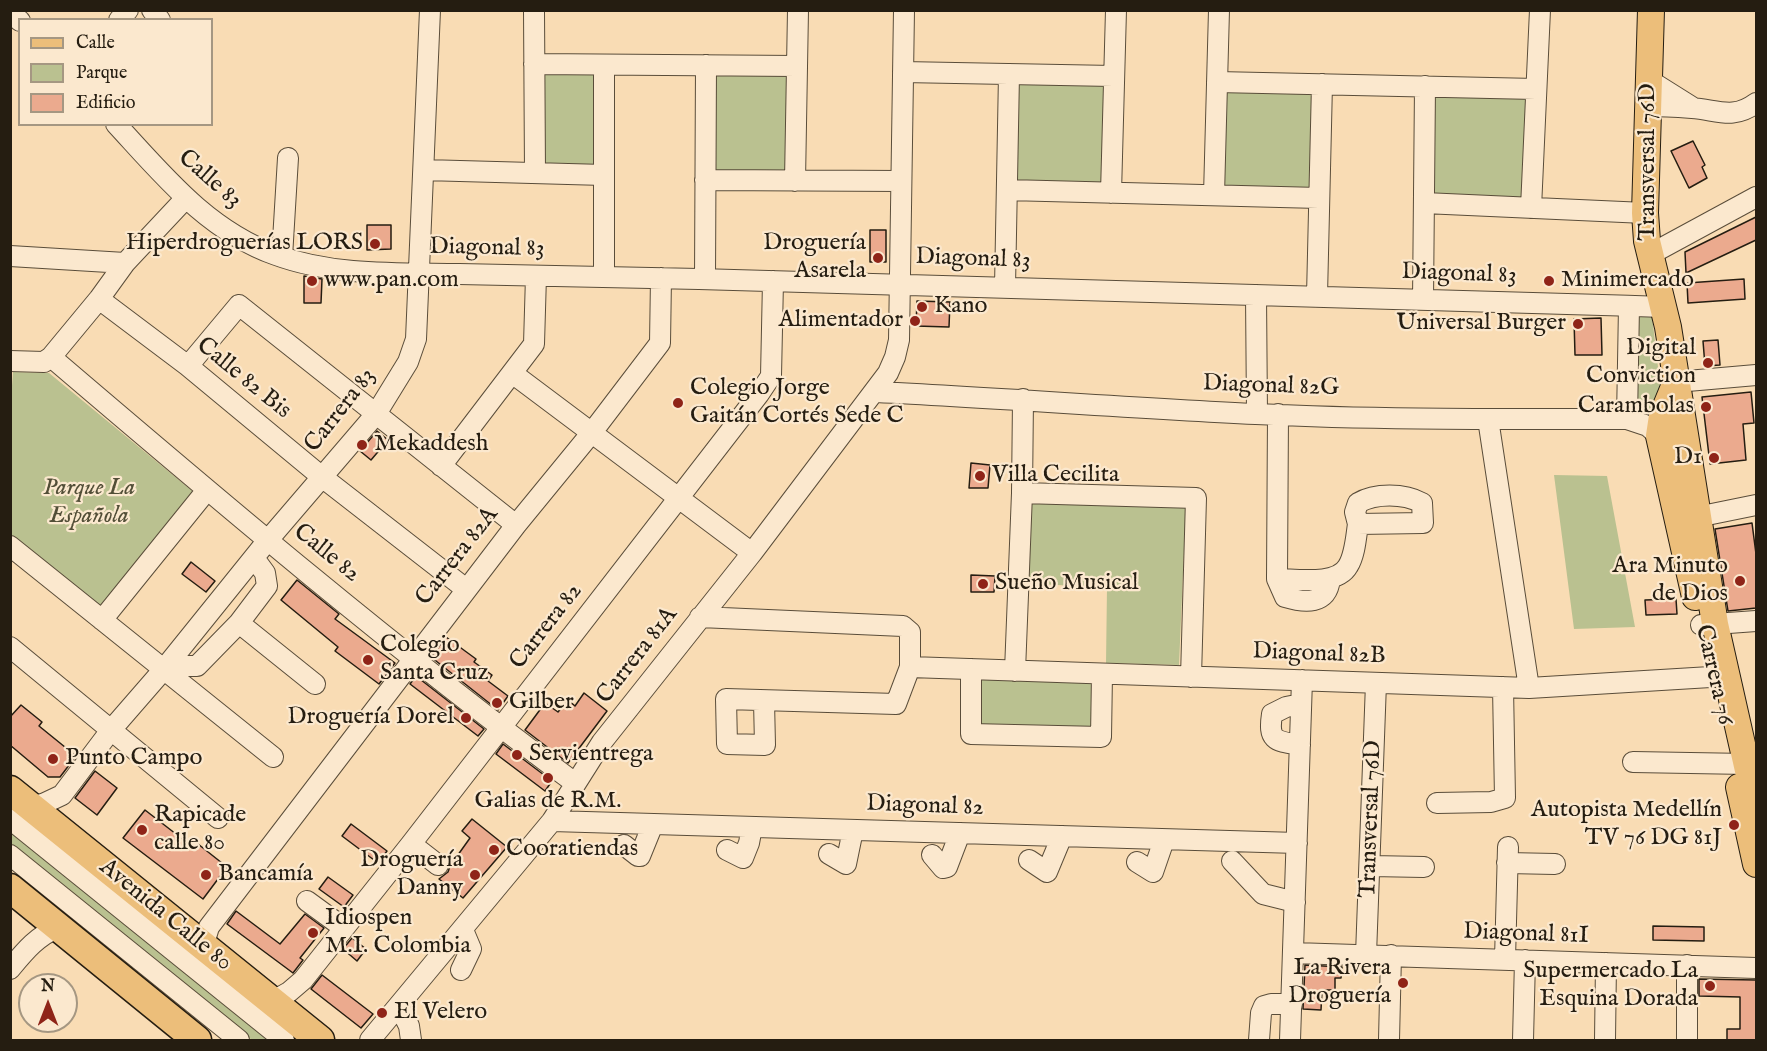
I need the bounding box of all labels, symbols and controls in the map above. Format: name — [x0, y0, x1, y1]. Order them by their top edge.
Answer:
legend — [18, 18, 213, 126]
text: Calle — [76, 32, 115, 55]
text: Parque — [76, 62, 127, 85]
street label: Transversal 76D — [1635, 83, 1663, 241]
text: Edificio — [76, 92, 136, 115]
street label: Calle 83 — [171, 144, 247, 216]
place label: Hiperdroguerías LORS — [126, 230, 363, 258]
place label: Droguería Asarela — [763, 230, 866, 286]
street label: Diagonal 83 — [429, 234, 545, 264]
marker: Hiperdroguerías LORS — [368, 237, 382, 251]
street label: Diagonal 83 — [915, 244, 1031, 276]
marker: Droguería Asarela — [871, 251, 885, 265]
street label: Diagonal 83 — [1401, 259, 1517, 291]
place label: www.pan.com — [324, 267, 459, 295]
place label: Minimercado — [1561, 267, 1694, 295]
marker: www.pan.com — [305, 274, 319, 288]
marker: Minimercado — [1542, 274, 1556, 288]
place label: Kano — [934, 293, 987, 321]
marker: Kano — [915, 300, 929, 314]
place label: Alimentador — [779, 307, 903, 335]
place label: Universal Burger — [1396, 310, 1566, 338]
marker: Alimentador — [908, 314, 922, 328]
marker: Universal Burger — [1571, 317, 1585, 331]
street label: Calle 82 Bis — [190, 332, 296, 426]
place label: Digital Conviction — [1586, 335, 1696, 391]
marker: Digital Conviction — [1701, 356, 1715, 370]
street label: Carrera 83 — [299, 363, 383, 459]
street label: Diagonal 82G — [1202, 370, 1340, 404]
place label: Colegio Jorge Gaitán Cortés Sede C — [690, 375, 904, 431]
place label: Carambolas — [1578, 393, 1694, 421]
marker: Colegio Jorge Gaitán Cortés Sede C — [671, 396, 685, 410]
marker: Carambolas — [1699, 400, 1713, 414]
place label: Mekaddesh — [374, 431, 488, 459]
marker: Mekaddesh — [355, 438, 369, 452]
place label: D1 — [1674, 444, 1702, 472]
marker: D1 — [1707, 451, 1721, 465]
place label: Villa Cecilita — [992, 462, 1119, 490]
marker: Villa Cecilita — [973, 469, 987, 483]
park label: Parque La Española — [43, 475, 135, 531]
street label: Carrera 82A — [410, 502, 506, 612]
street label: Calle 82 — [287, 518, 365, 590]
place label: Ara Minuto de Dios — [1612, 553, 1728, 609]
place label: Sueño Musical — [995, 570, 1138, 598]
marker: Ara Minuto de Dios — [1733, 574, 1747, 588]
marker: Sueño Musical — [976, 577, 990, 591]
street label: Carrera 82 — [504, 578, 590, 676]
street label: Carrera 81A — [591, 602, 685, 710]
street label: Carrera 76 — [1688, 622, 1738, 728]
place label: Colegio Santa Cruz — [380, 632, 489, 688]
street label: Diagonal 82B — [1252, 638, 1386, 672]
marker: Colegio Santa Cruz — [361, 653, 375, 667]
place label: Gilber — [509, 689, 574, 717]
marker: Gilber — [490, 696, 504, 710]
place label: Droguería Dorel — [287, 704, 454, 732]
marker: Droguería Dorel — [459, 711, 473, 725]
street label: Transversal 76D — [1355, 740, 1389, 898]
place label: Servientrega — [529, 741, 653, 769]
place label: Punto Campo — [65, 745, 202, 773]
marker: Servientrega — [510, 748, 524, 762]
marker: Punto Campo — [46, 752, 60, 766]
marker: Galias de R.M. — [541, 771, 555, 785]
place label: Galias de R.M. — [475, 788, 621, 816]
street label: Diagonal 82 — [866, 791, 984, 823]
place label: Autopista Medellín TV 76 DG 81J — [1531, 797, 1722, 853]
place label: Rapicade calle 80 — [154, 802, 246, 858]
marker: Autopista Medellín TV 76 DG 81J — [1727, 818, 1741, 832]
marker: Rapicade calle 80 — [135, 823, 149, 837]
place label: Cooratiendas — [506, 836, 638, 864]
marker: Cooratiendas — [487, 843, 501, 857]
place label: Droguería Danny — [360, 847, 463, 903]
street label: Avenida Calle 80 — [93, 854, 237, 978]
place label: Bancamía — [218, 861, 313, 889]
marker: Bancamía — [199, 868, 213, 882]
marker: Droguería Danny — [468, 868, 482, 882]
place label: Idiospen M.I. Colombia — [325, 905, 471, 961]
street label: Diagonal 81I — [1463, 918, 1589, 952]
marker: Idiospen M.I. Colombia — [306, 926, 320, 940]
place label: La Rivera Droguería — [1288, 955, 1391, 1011]
place label: Supermercado La Esquina Dorada — [1523, 958, 1698, 1014]
north arrow — [18, 973, 78, 1033]
marker: La Rivera Droguería — [1396, 976, 1410, 990]
text: N — [41, 977, 55, 997]
marker: Supermercado La Esquina Dorada — [1703, 979, 1717, 993]
place label: El Velero — [394, 999, 487, 1027]
marker: El Velero — [375, 1006, 389, 1020]

